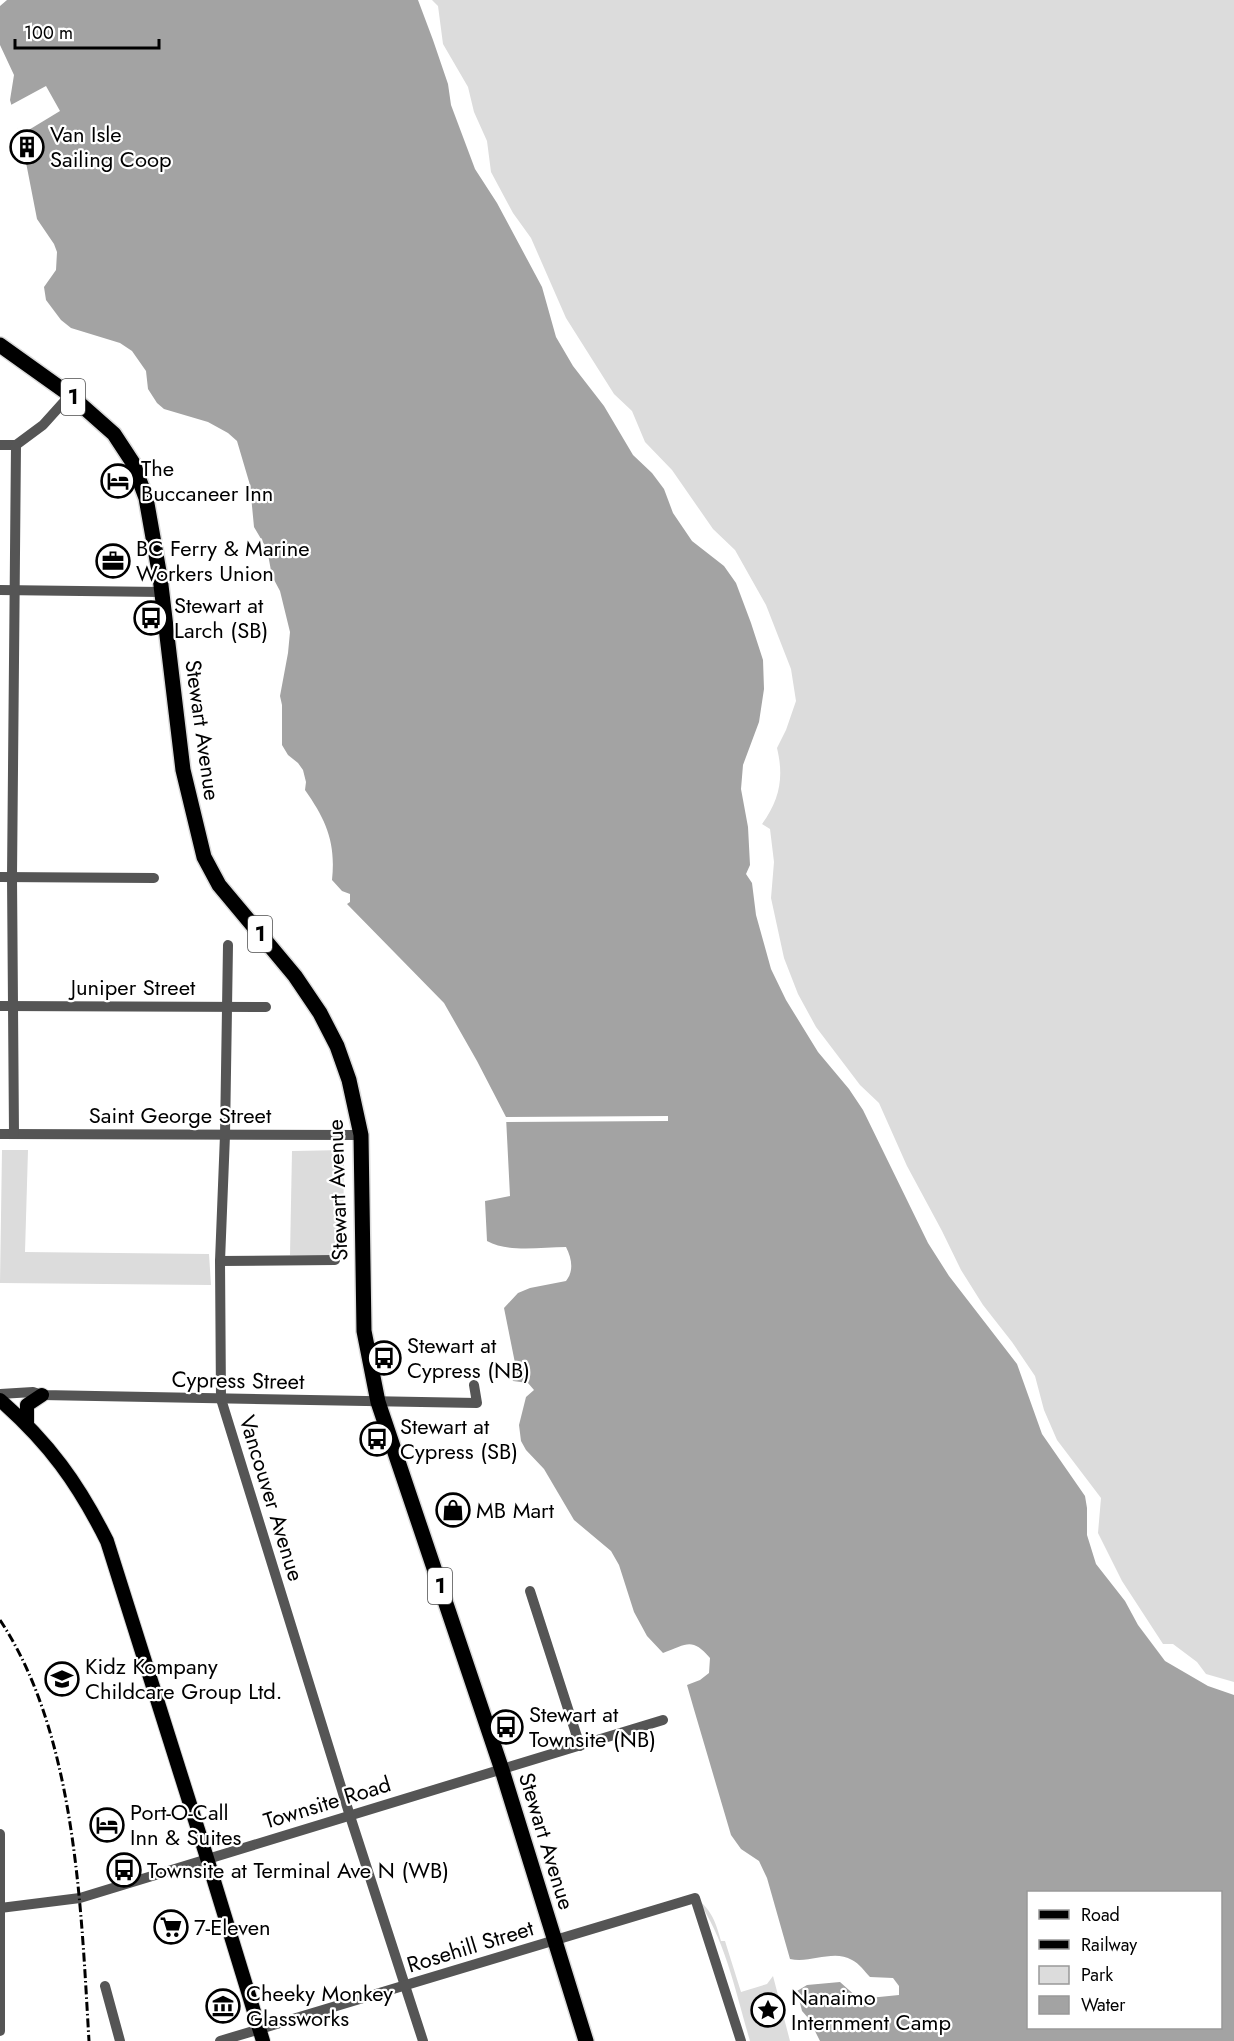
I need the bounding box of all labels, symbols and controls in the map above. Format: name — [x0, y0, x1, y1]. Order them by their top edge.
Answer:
scale bar — [15, 12, 159, 50]
text: 100 m — [24, 20, 73, 46]
place label: Van Isle Sailing Coop — [50, 118, 171, 175]
building icon: Van Isle Sailing Coop — [9, 129, 45, 165]
road number: 1 — [61, 379, 85, 415]
place label: The Buccaneer Inn — [141, 452, 273, 509]
hotel icon: The Buccaneer Inn — [100, 463, 136, 499]
place label: BC Ferry & Marine Workers Union — [136, 532, 310, 589]
office icon: BC Ferry & Marine Workers Union — [95, 543, 131, 579]
place label: Stewart at Larch (SB) — [174, 589, 268, 646]
bus stop icon: Stewart at Larch (SB) — [133, 600, 169, 636]
street label: Stewart Avenue — [177, 658, 229, 802]
road number: 1 — [248, 916, 272, 952]
street label: Juniper Street — [68, 971, 196, 1003]
street label: Saint George Street — [89, 1099, 272, 1131]
street label: Stewart Avenue — [319, 1119, 355, 1261]
place label: Stewart at Cypress (NB) — [407, 1329, 530, 1386]
bus stop icon: Stewart at Cypress (NB) — [366, 1340, 402, 1376]
street label: Cypress Street — [171, 1363, 305, 1397]
place label: Stewart at Cypress (SB) — [400, 1410, 518, 1467]
street label: Vancouver Avenue — [232, 1411, 312, 1585]
bus stop icon: Stewart at Cypress (SB) — [359, 1421, 395, 1457]
shop icon: MB Mart — [435, 1492, 471, 1528]
place label: MB Mart — [476, 1494, 555, 1526]
road number: 1 — [428, 1568, 452, 1604]
place label: Kidz Kompany Childcare Group Ltd. — [85, 1650, 282, 1707]
school or university icon: Kidz Kompany Childcare Group Ltd. — [44, 1661, 80, 1697]
place label: Stewart at Townsite (NB) — [529, 1698, 656, 1755]
bus stop icon: Stewart at Townsite (NB) — [488, 1709, 524, 1745]
street label: Townsite Road — [259, 1767, 395, 1837]
street label: Stewart Avenue — [511, 1768, 583, 1914]
place label: Port-O-Call Inn & Suites — [130, 1796, 241, 1853]
hotel icon: Port-O-Call Inn & Suites — [89, 1807, 125, 1843]
bus stop icon: Townsite at Terminal Ave N (WB) — [106, 1852, 142, 1888]
place label: Townsite at Terminal Ave N (WB) — [147, 1854, 449, 1886]
legend — [1027, 1891, 1222, 2029]
text: Road — [1081, 1902, 1120, 1928]
supermarket icon: 7-Eleven — [153, 1909, 189, 1945]
place label: 7-Eleven — [194, 1911, 271, 1943]
street label: Rosehill Street — [403, 1911, 538, 1980]
text: Railway — [1081, 1932, 1137, 1958]
text: Park — [1081, 1962, 1113, 1988]
place label: Cheeky Monkey Glassworks — [246, 1977, 393, 2034]
place label: Nanaimo Internment Camp — [791, 1981, 951, 2038]
museum icon: Cheeky Monkey Glassworks — [205, 1988, 241, 2024]
place icon: Nanaimo Internment Camp — [750, 1992, 786, 2028]
text: Water — [1081, 1992, 1126, 2018]

